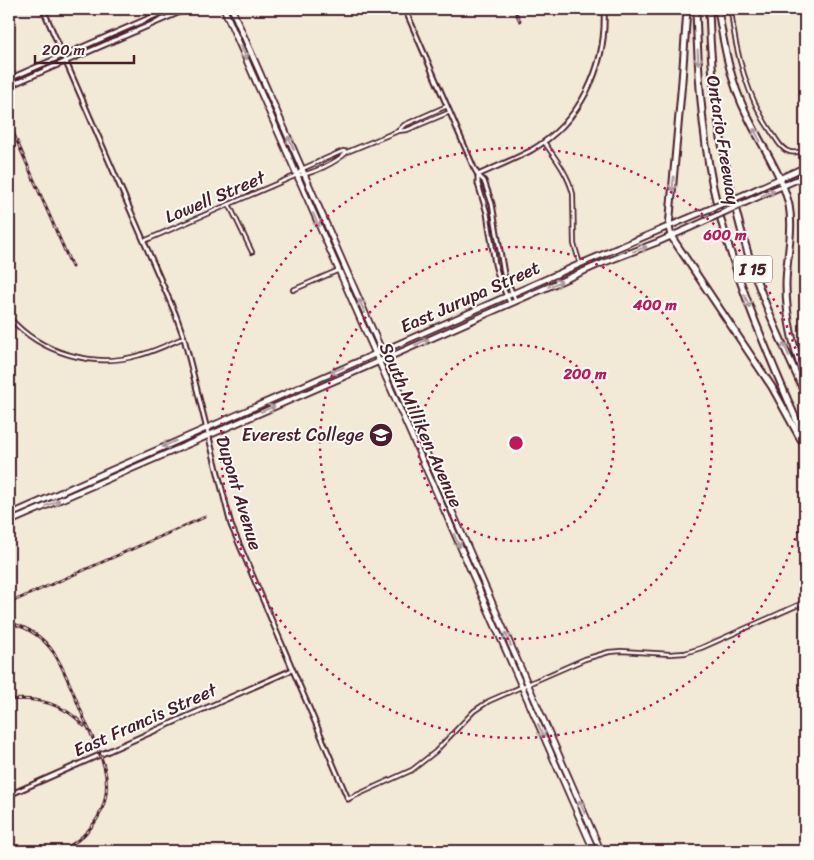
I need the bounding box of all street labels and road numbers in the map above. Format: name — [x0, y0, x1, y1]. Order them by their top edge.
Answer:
street label: Ontario Freeway — [697, 73, 749, 208]
street label: Lowell Street — [160, 161, 271, 233]
street label: East Jurupa Street — [395, 252, 545, 342]
road number: I 15 — [734, 255, 772, 282]
street label: South Milliken Avenue — [370, 337, 472, 513]
street label: Dupont Avenue — [206, 432, 272, 554]
street label: East Francis Street — [68, 674, 223, 766]

